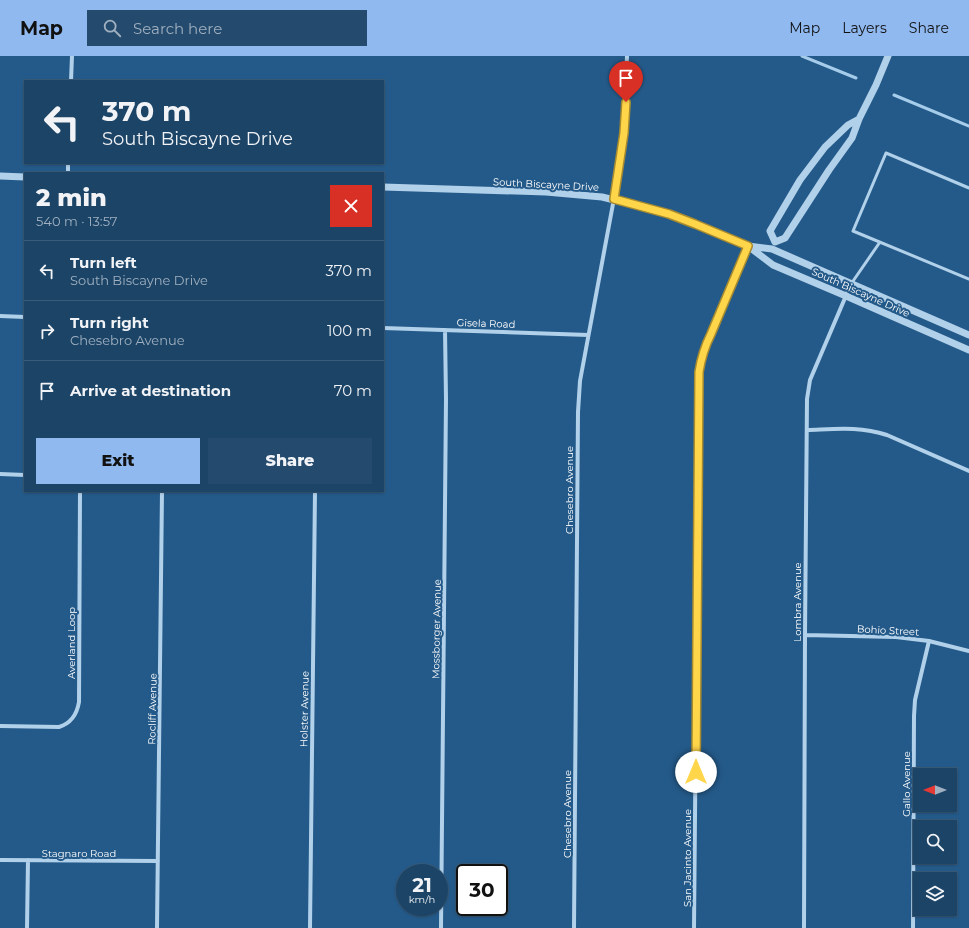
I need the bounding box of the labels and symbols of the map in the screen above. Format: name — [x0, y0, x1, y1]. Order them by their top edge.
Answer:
pin — [609, 61, 643, 102]
street label: South Biscayne Drive — [493, 175, 599, 194]
street label: South Biscayne Drive — [810, 265, 912, 320]
street label: Gisela Road — [456, 316, 516, 331]
street label: Chesebro Avenue — [563, 446, 576, 534]
street label: Lombra Avenue — [791, 562, 804, 642]
street label: Mossborger Avenue — [429, 579, 444, 679]
street label: Averland Loop — [65, 607, 78, 679]
street label: Bohio Street — [856, 622, 919, 639]
street label: Holster Avenue — [297, 671, 312, 747]
street label: Rocliff Avenue — [145, 673, 160, 745]
position arrow — [675, 751, 717, 793]
street label: Gallo Avenue — [900, 751, 913, 817]
north arrow — [913, 768, 957, 812]
street label: Chesebro Avenue — [561, 770, 574, 858]
street label: San Jacinto Avenue — [681, 809, 694, 907]
street label: Stagnaro Road — [42, 847, 116, 860]
speed limit sign: 30 — [456, 864, 508, 916]

